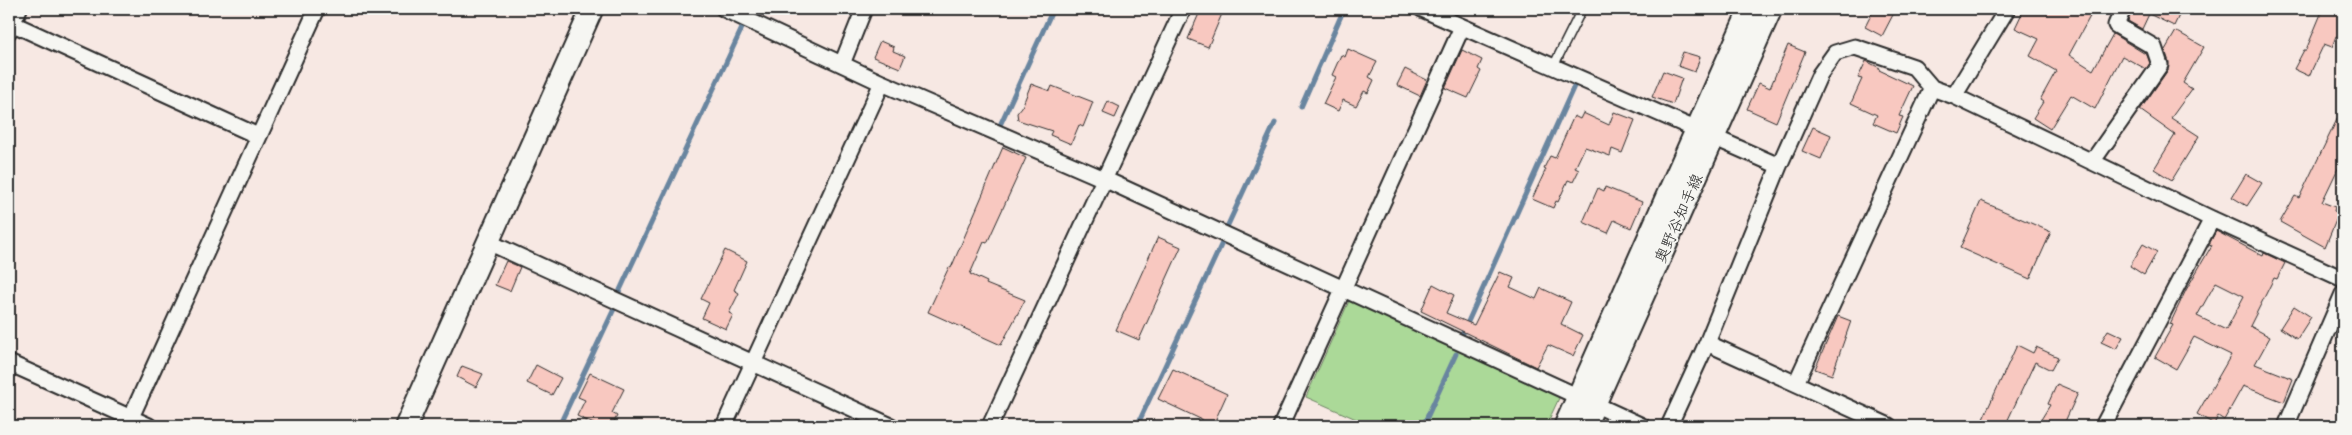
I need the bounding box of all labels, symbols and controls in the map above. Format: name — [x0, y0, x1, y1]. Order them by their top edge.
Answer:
street label: 奥野谷知手線 — [1649, 170, 1707, 266]

